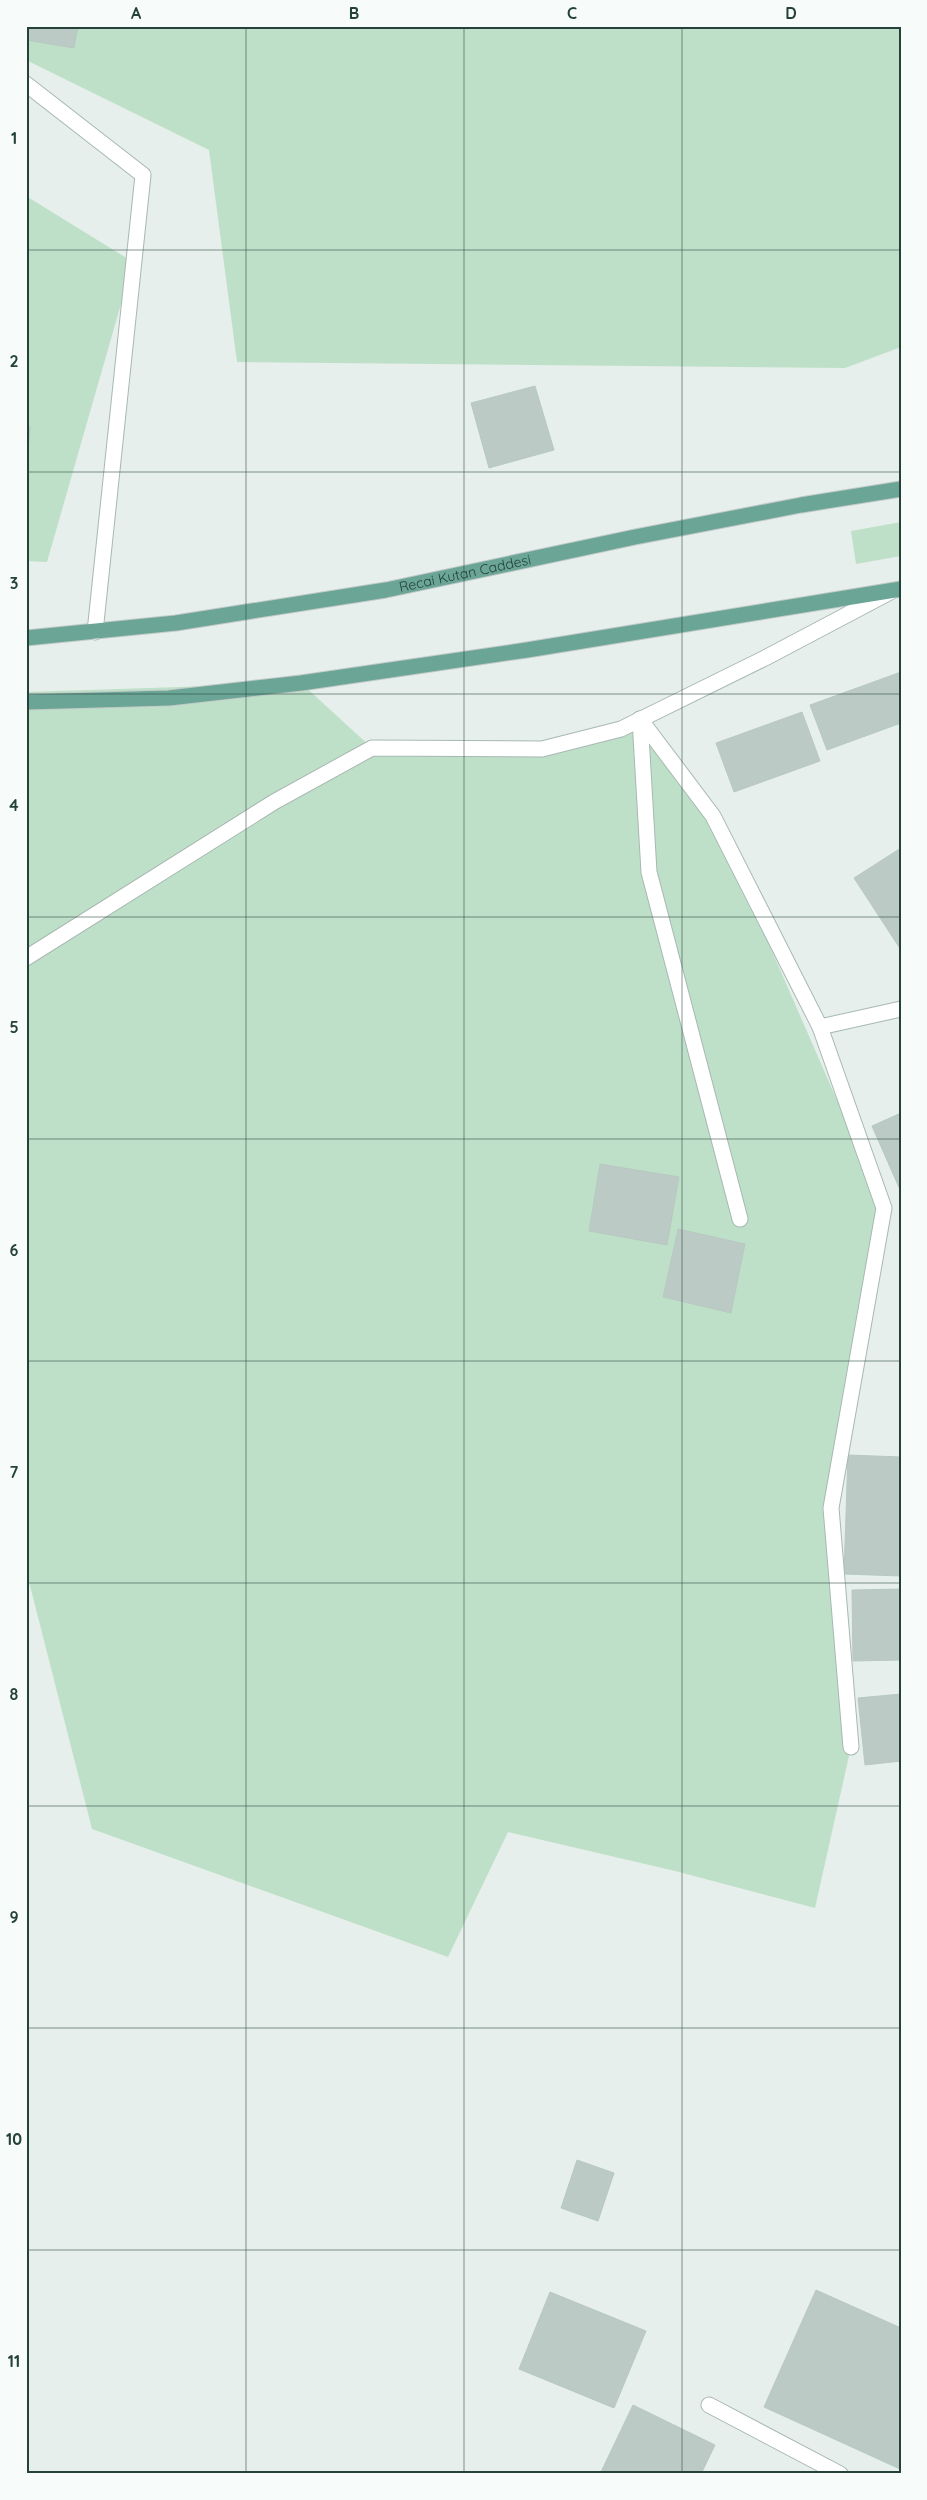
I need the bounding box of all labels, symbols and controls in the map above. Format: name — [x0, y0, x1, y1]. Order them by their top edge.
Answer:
text: A — [131, 3, 142, 23]
text: B — [349, 3, 359, 23]
text: C — [567, 3, 577, 23]
text: D — [785, 3, 797, 23]
text: 1 — [11, 128, 17, 148]
text: 2 — [9, 351, 19, 371]
street label: Recai Kutan Caddesi — [397, 550, 532, 596]
text: 3 — [10, 573, 18, 593]
text: 4 — [9, 795, 19, 815]
text: 5 — [9, 1017, 19, 1037]
text: 6 — [10, 1240, 19, 1260]
text: 7 — [10, 1462, 19, 1482]
text: 8 — [10, 1684, 19, 1704]
text: 9 — [9, 1907, 19, 1927]
text: 10 — [6, 2129, 22, 2149]
text: 11 — [8, 2351, 20, 2371]

